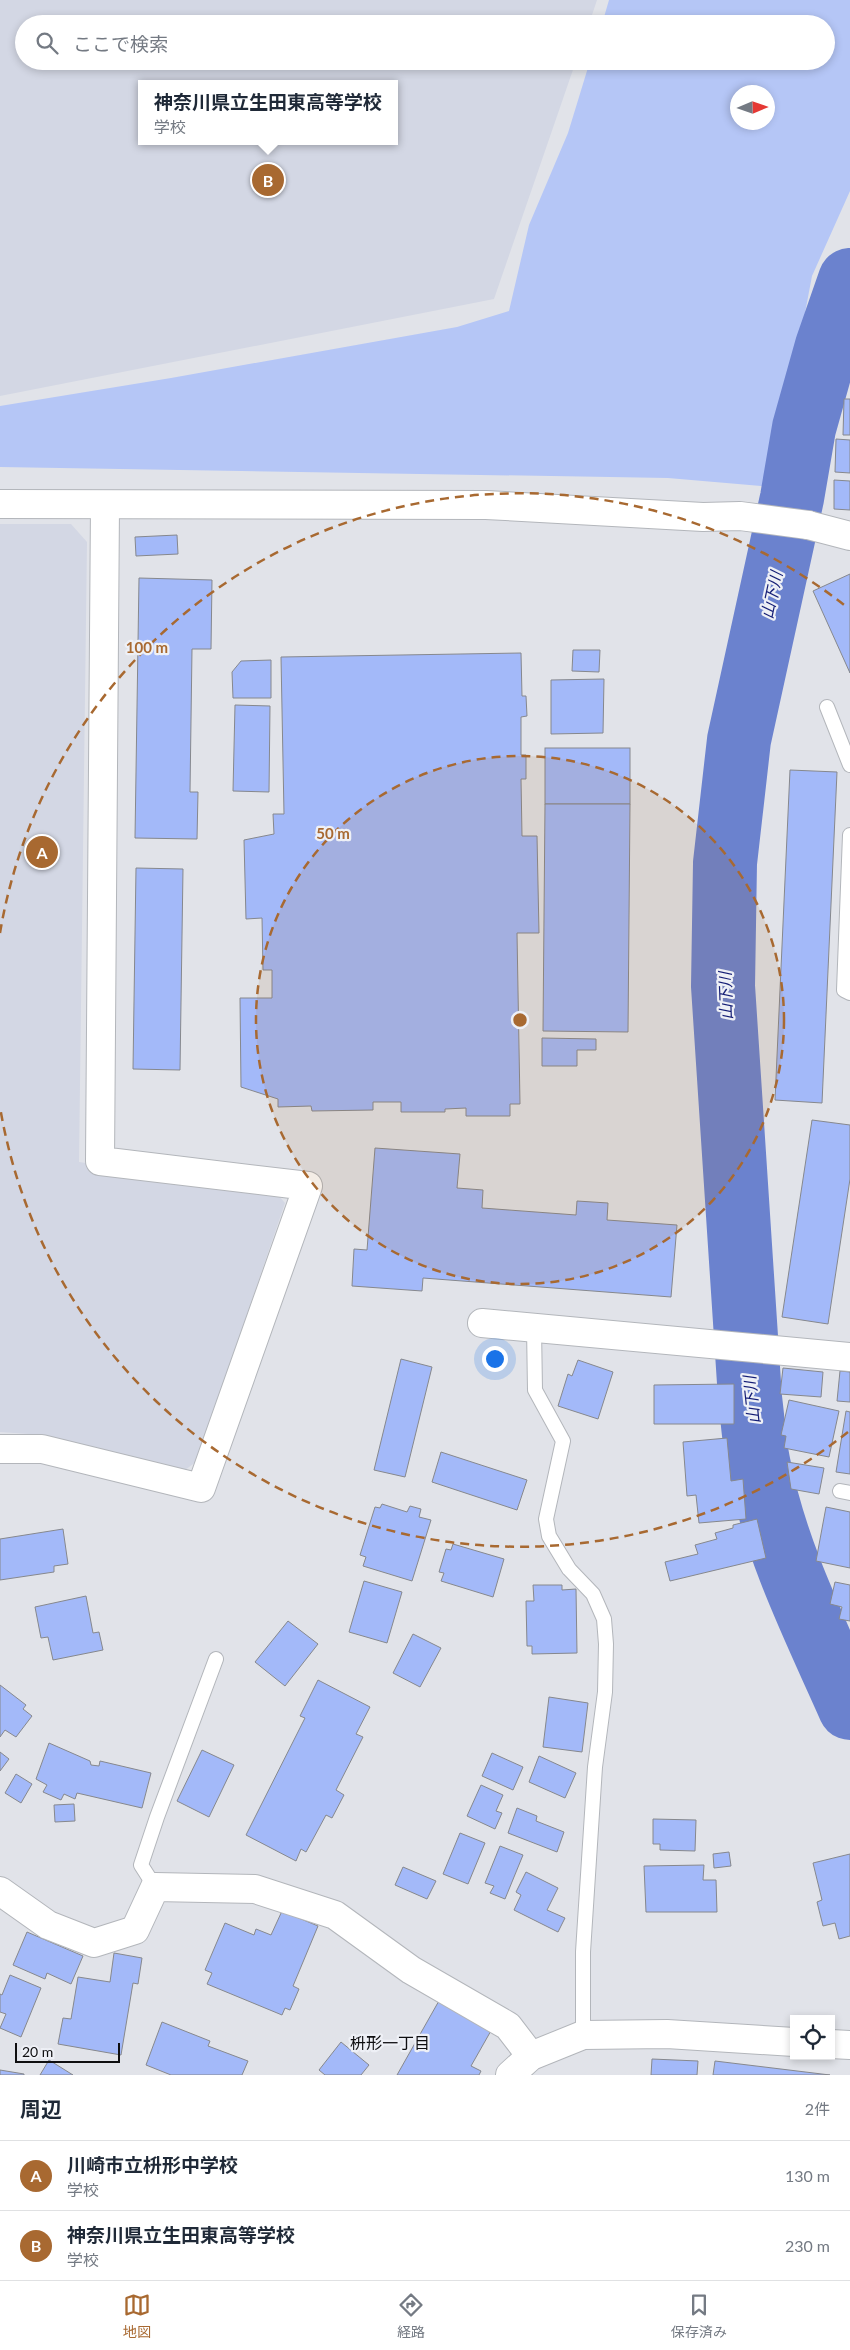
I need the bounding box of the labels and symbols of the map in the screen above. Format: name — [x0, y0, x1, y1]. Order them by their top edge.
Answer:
north arrow — [730, 85, 775, 130]
pin: B — [252, 161, 284, 199]
water label: 山下川 — [757, 568, 786, 620]
text: 100 m — [126, 638, 168, 656]
text: 50 m — [316, 824, 350, 842]
pin: A — [26, 833, 58, 871]
water label: 山下川 — [715, 970, 735, 1020]
centre of rings — [511, 1011, 529, 1029]
your location — [482, 1346, 508, 1372]
water label: 山下川 — [739, 1373, 763, 1425]
district label: 枡形一丁目 — [350, 2033, 430, 2052]
scale bar — [15, 2040, 120, 2063]

